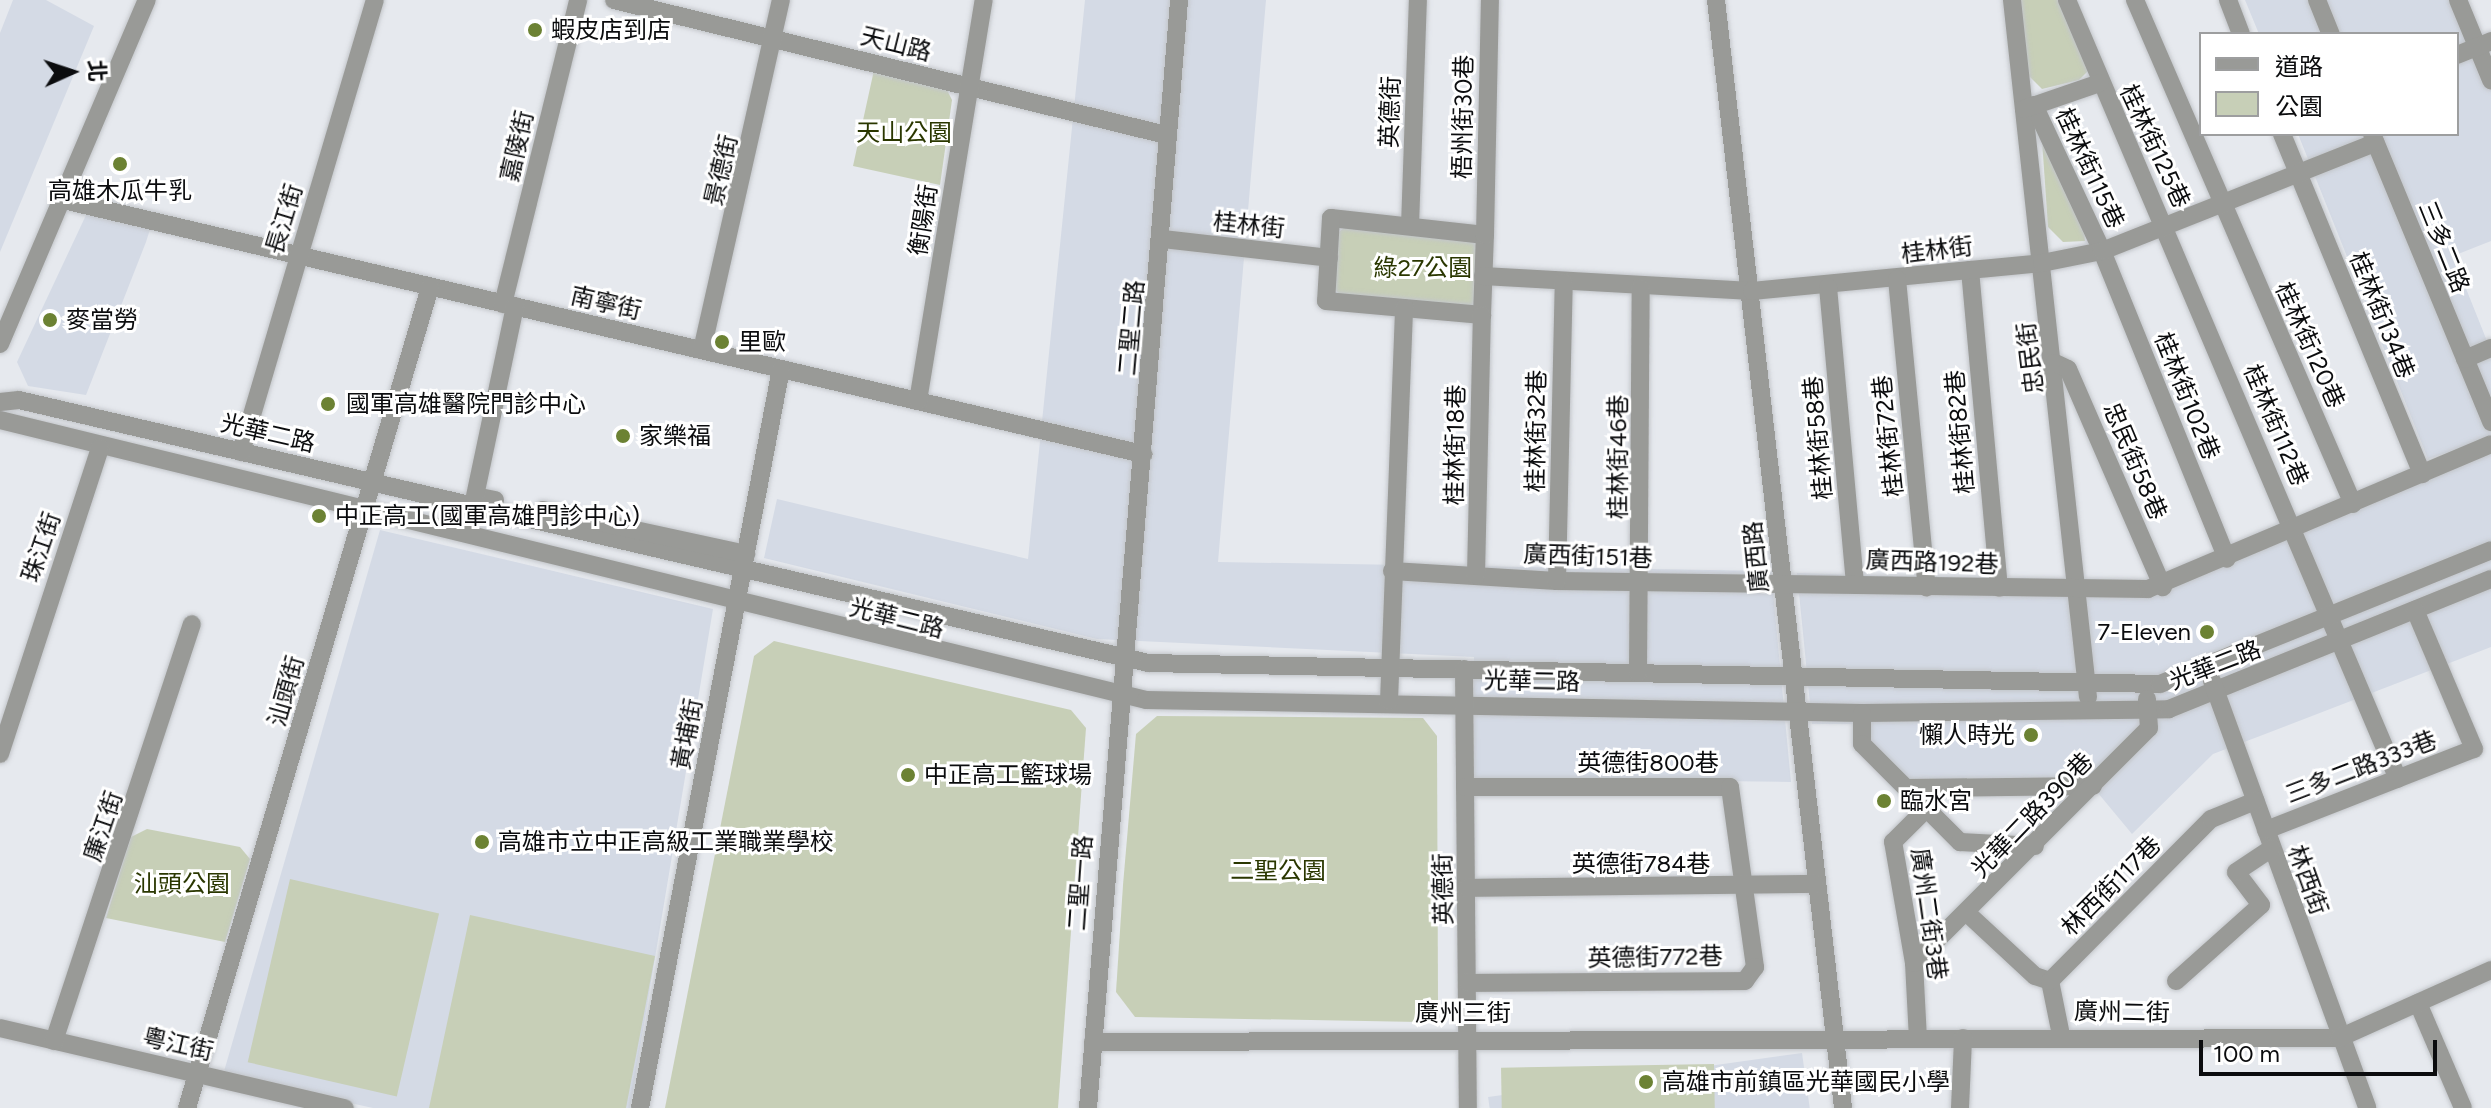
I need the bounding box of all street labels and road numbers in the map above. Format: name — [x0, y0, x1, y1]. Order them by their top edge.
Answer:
street label: 天山路 — [858, 21, 934, 67]
street label: 梧州街30巷 — [1448, 55, 1478, 179]
street label: 英德街 — [1374, 76, 1406, 148]
street label: 桂林街125巷 — [2114, 80, 2196, 212]
street label: 桂林街115巷 — [2050, 103, 2130, 233]
street label: 嘉陵街 — [495, 108, 539, 184]
street label: 景德街 — [699, 132, 743, 208]
street label: 長江街 — [260, 180, 308, 258]
street label: 衡陽街 — [903, 182, 943, 258]
street label: 三多二路 — [2413, 197, 2475, 297]
street label: 桂林街 — [1212, 207, 1286, 243]
street label: 桂林街 — [1900, 231, 1974, 269]
street label: 桂林街134巷 — [2344, 248, 2420, 382]
street label: 桂林街120巷 — [2269, 278, 2351, 412]
street label: 二聖二路 — [1112, 279, 1150, 377]
street label: 南寧街 — [568, 281, 644, 325]
street label: 忠民街 — [2011, 321, 2049, 395]
street label: 桂林街102巷 — [2148, 328, 2226, 464]
street label: 桂林街112巷 — [2237, 360, 2315, 490]
street label: 桂林街82巷 — [1940, 369, 1980, 495]
street label: 桂林街32巷 — [1521, 370, 1551, 492]
street label: 桂林街72巷 — [1867, 374, 1909, 498]
street label: 桂林街58巷 — [1798, 375, 1838, 501]
street label: 桂林街18巷 — [1440, 384, 1470, 506]
street label: 桂林街46巷 — [1604, 395, 1632, 519]
street label: 忠民街58巷 — [2097, 398, 2173, 524]
street label: 光華二路 — [218, 408, 318, 458]
street label: 珠江街 — [16, 508, 66, 586]
street label: 廣西路 — [1738, 520, 1774, 594]
street label: 廣西街151巷 — [1523, 539, 1653, 573]
street label: 廣西路192巷 — [1865, 545, 1999, 579]
street label: 光華二路 — [847, 592, 947, 644]
street label: 光華二路 — [2165, 634, 2265, 696]
street label: 汕頭街 — [262, 652, 310, 730]
street label: 光華二路 — [1484, 666, 1580, 696]
street label: 黃埔街 — [666, 696, 708, 772]
street label: 三多二路333巷 — [2282, 725, 2440, 809]
street label: 光華二路390巷 — [1965, 747, 2099, 883]
street label: 英德街800巷 — [1577, 749, 1719, 777]
street label: 廉江街 — [78, 787, 128, 865]
street label: 林西街117巷 — [2055, 830, 2167, 942]
street label: 二聖一路 — [1062, 834, 1098, 932]
street label: 林西街 — [2282, 841, 2334, 919]
street label: 廣州二街3巷 — [1905, 846, 1953, 982]
street label: 英德街784巷 — [1572, 850, 1710, 878]
street label: 英德街 — [1428, 853, 1458, 925]
street label: 英德街772巷 — [1587, 941, 1723, 973]
street label: 廣州二街 — [2074, 997, 2170, 1027]
street label: 廣州三街 — [1415, 999, 1511, 1027]
street label: 粵江街 — [140, 1022, 216, 1066]

